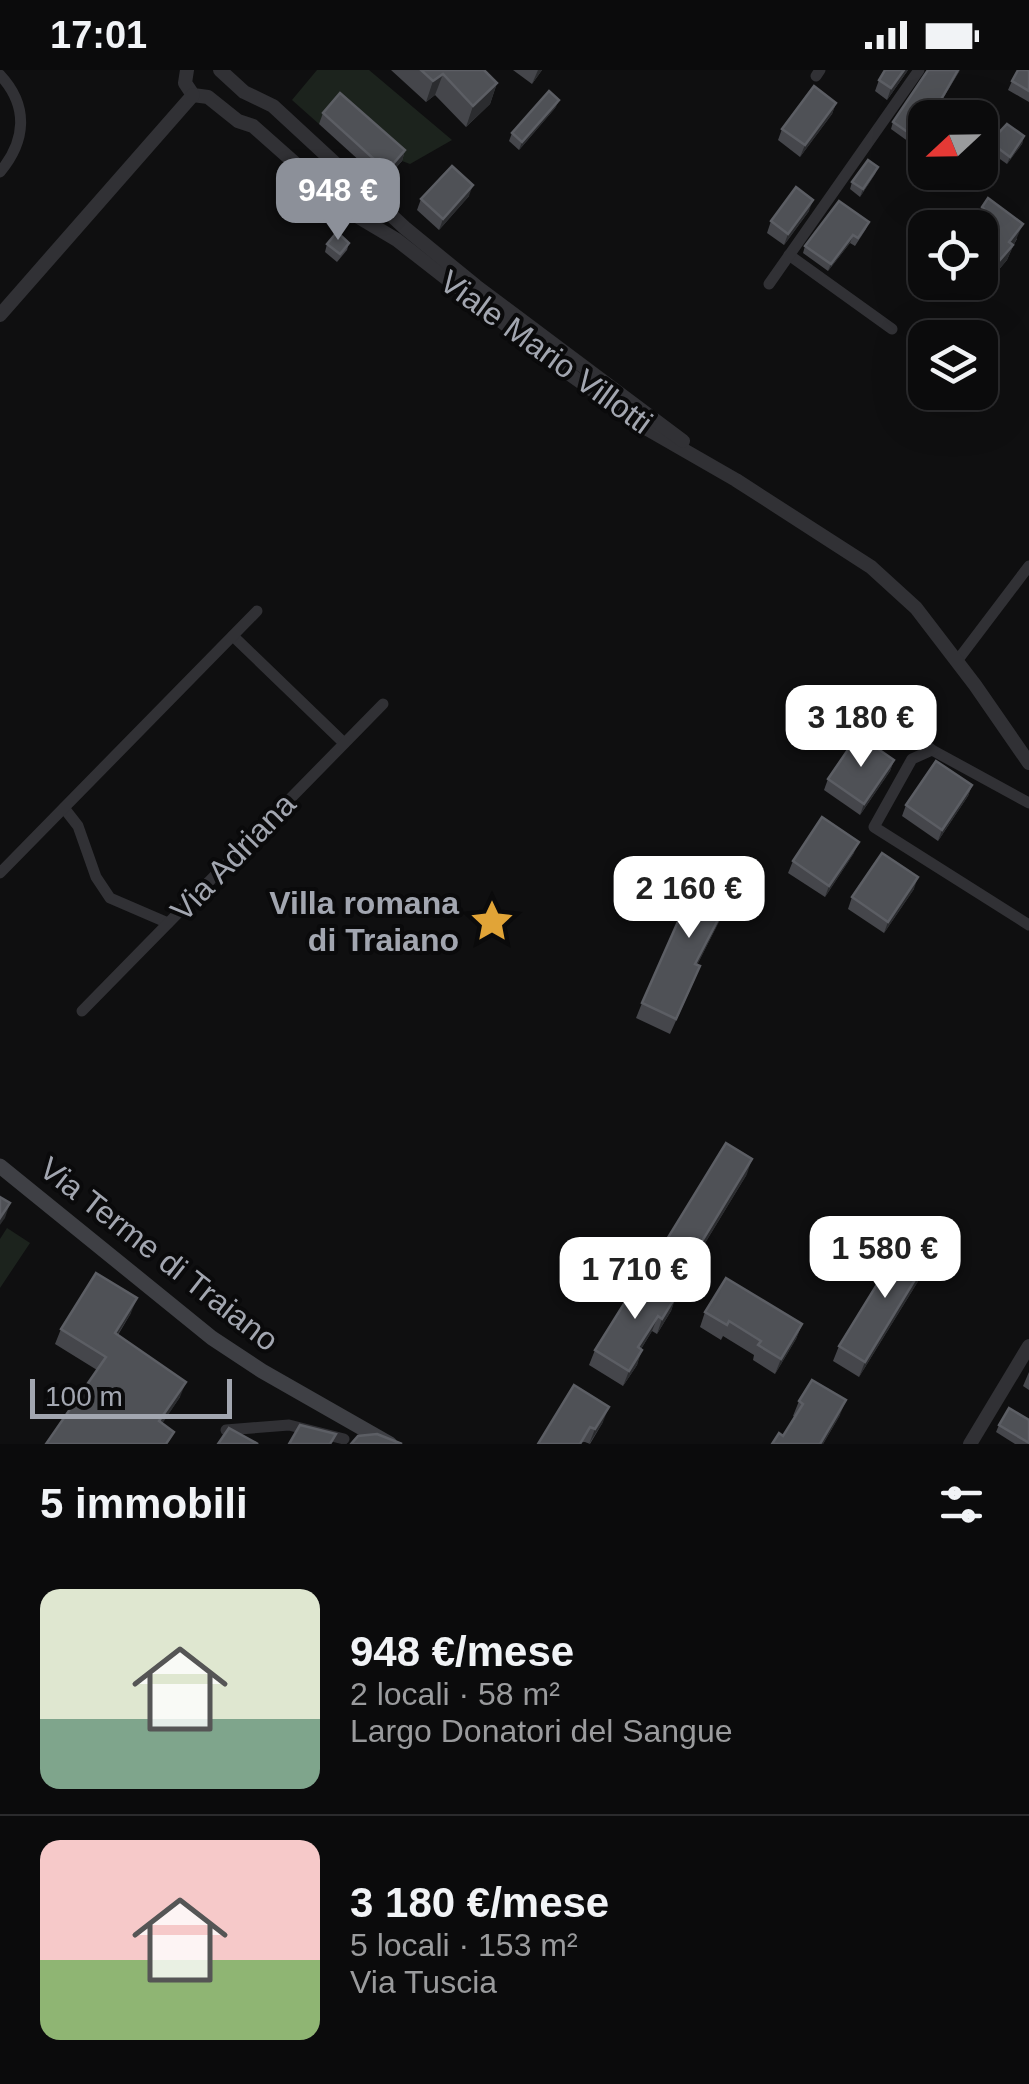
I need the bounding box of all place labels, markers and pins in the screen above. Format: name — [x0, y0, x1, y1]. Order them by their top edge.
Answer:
pin: 948 € — [268, 158, 408, 243]
pin: 3 180 € — [769, 685, 953, 770]
pin: 2 160 € — [597, 856, 781, 941]
place label: Villa romana di Traiano — [269, 885, 459, 958]
place icon: Villa romana di Traiano — [468, 897, 516, 945]
pin: 1 580 € — [793, 1216, 977, 1301]
pin: 1 710 € — [543, 1237, 727, 1322]

